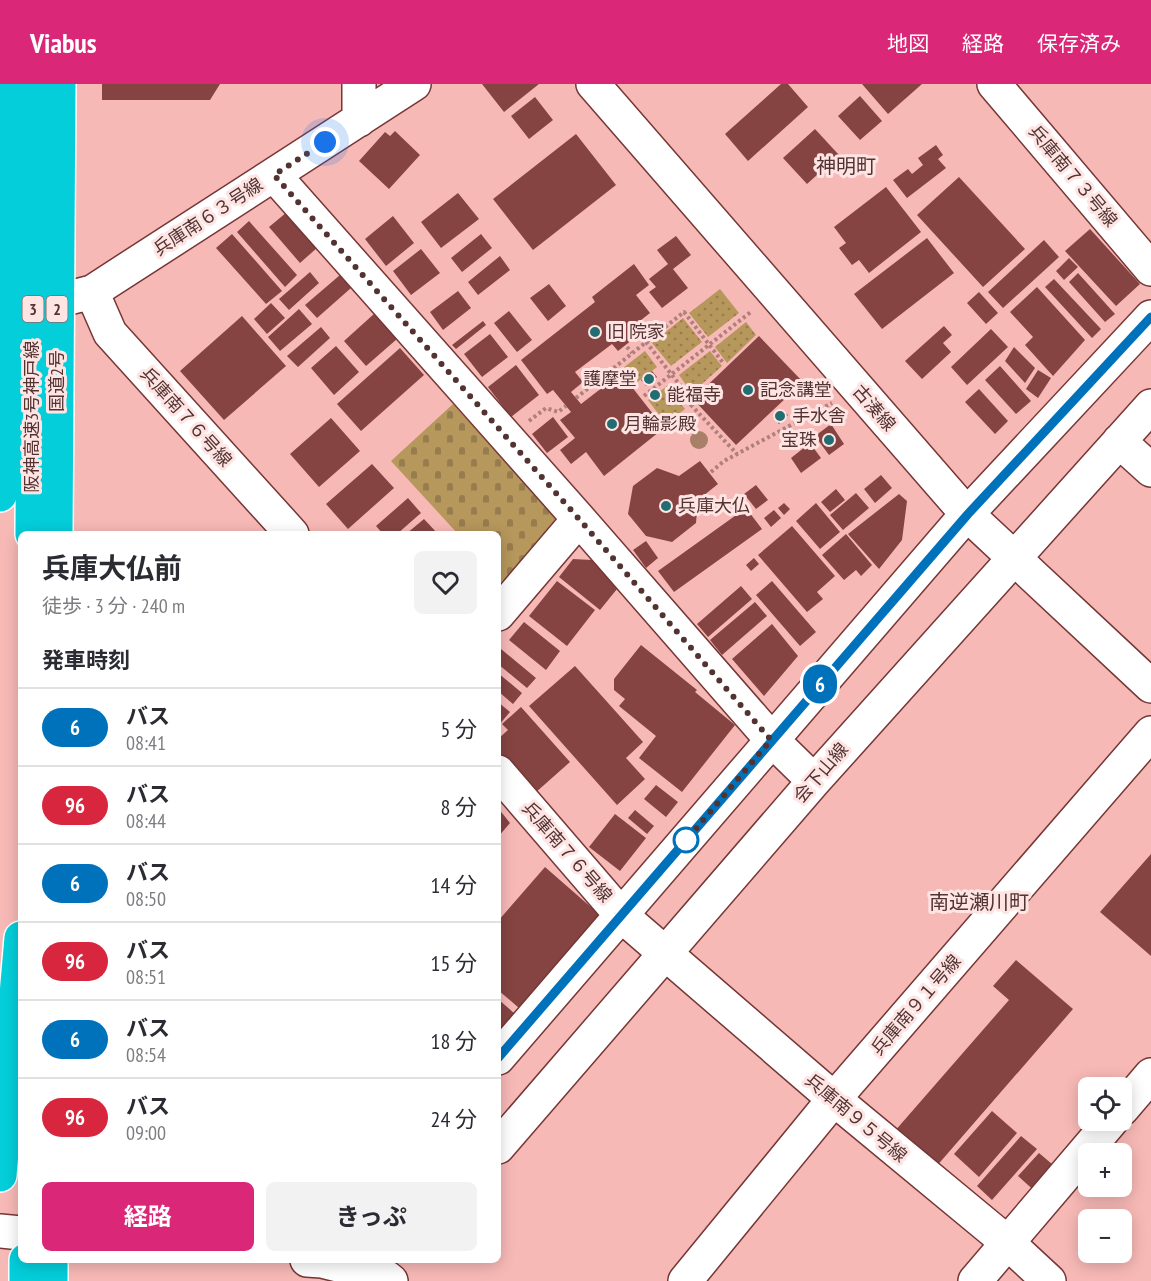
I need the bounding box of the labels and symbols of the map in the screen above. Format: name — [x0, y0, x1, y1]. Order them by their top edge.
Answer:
street label: 兵庫南７３号線 — [1024, 120, 1123, 231]
your location — [310, 127, 340, 157]
district label: 神明町 — [816, 153, 876, 179]
street label: 兵庫南６３号線 — [149, 173, 267, 261]
road number: 3 — [22, 296, 44, 322]
road number: 2 — [46, 296, 68, 322]
place label: 旧 院家 — [607, 320, 665, 343]
marker: 旧 院家 — [588, 325, 602, 339]
street label: 阪神高速3号神戸線 — [20, 341, 43, 493]
street label: 国道2号 — [45, 350, 68, 412]
street label: 兵庫南７６号線 — [136, 362, 237, 471]
place label: 護摩堂 — [583, 367, 637, 390]
marker: 護摩堂 — [642, 372, 656, 386]
place label: 記念講堂 — [760, 378, 832, 401]
street label: 古湊線 — [848, 380, 901, 436]
place label: 能福寺 — [667, 383, 721, 406]
marker: 記念講堂 — [741, 383, 755, 397]
marker: 能福寺 — [648, 388, 662, 402]
place label: 手水舎 — [792, 404, 846, 427]
marker: 手水舎 — [773, 409, 787, 423]
place label: 月輪影殿 — [624, 412, 696, 435]
marker: 月輪影殿 — [605, 417, 619, 431]
place label: 宝珠 — [781, 428, 817, 451]
marker: 宝珠 — [822, 433, 836, 447]
place label: 兵庫大仏 — [678, 494, 750, 517]
marker: 兵庫大仏 — [659, 499, 673, 513]
line badge: 6 — [800, 664, 840, 704]
street label: 会下山線 — [788, 738, 853, 807]
street label: 兵庫南７６号線 — [517, 797, 617, 907]
unlabelled marker — [673, 827, 699, 853]
district label: 南逆瀬川町 — [929, 889, 1029, 915]
street label: 兵庫南９１号線 — [866, 950, 966, 1060]
street label: 兵庫南９５号線 — [801, 1068, 912, 1167]

